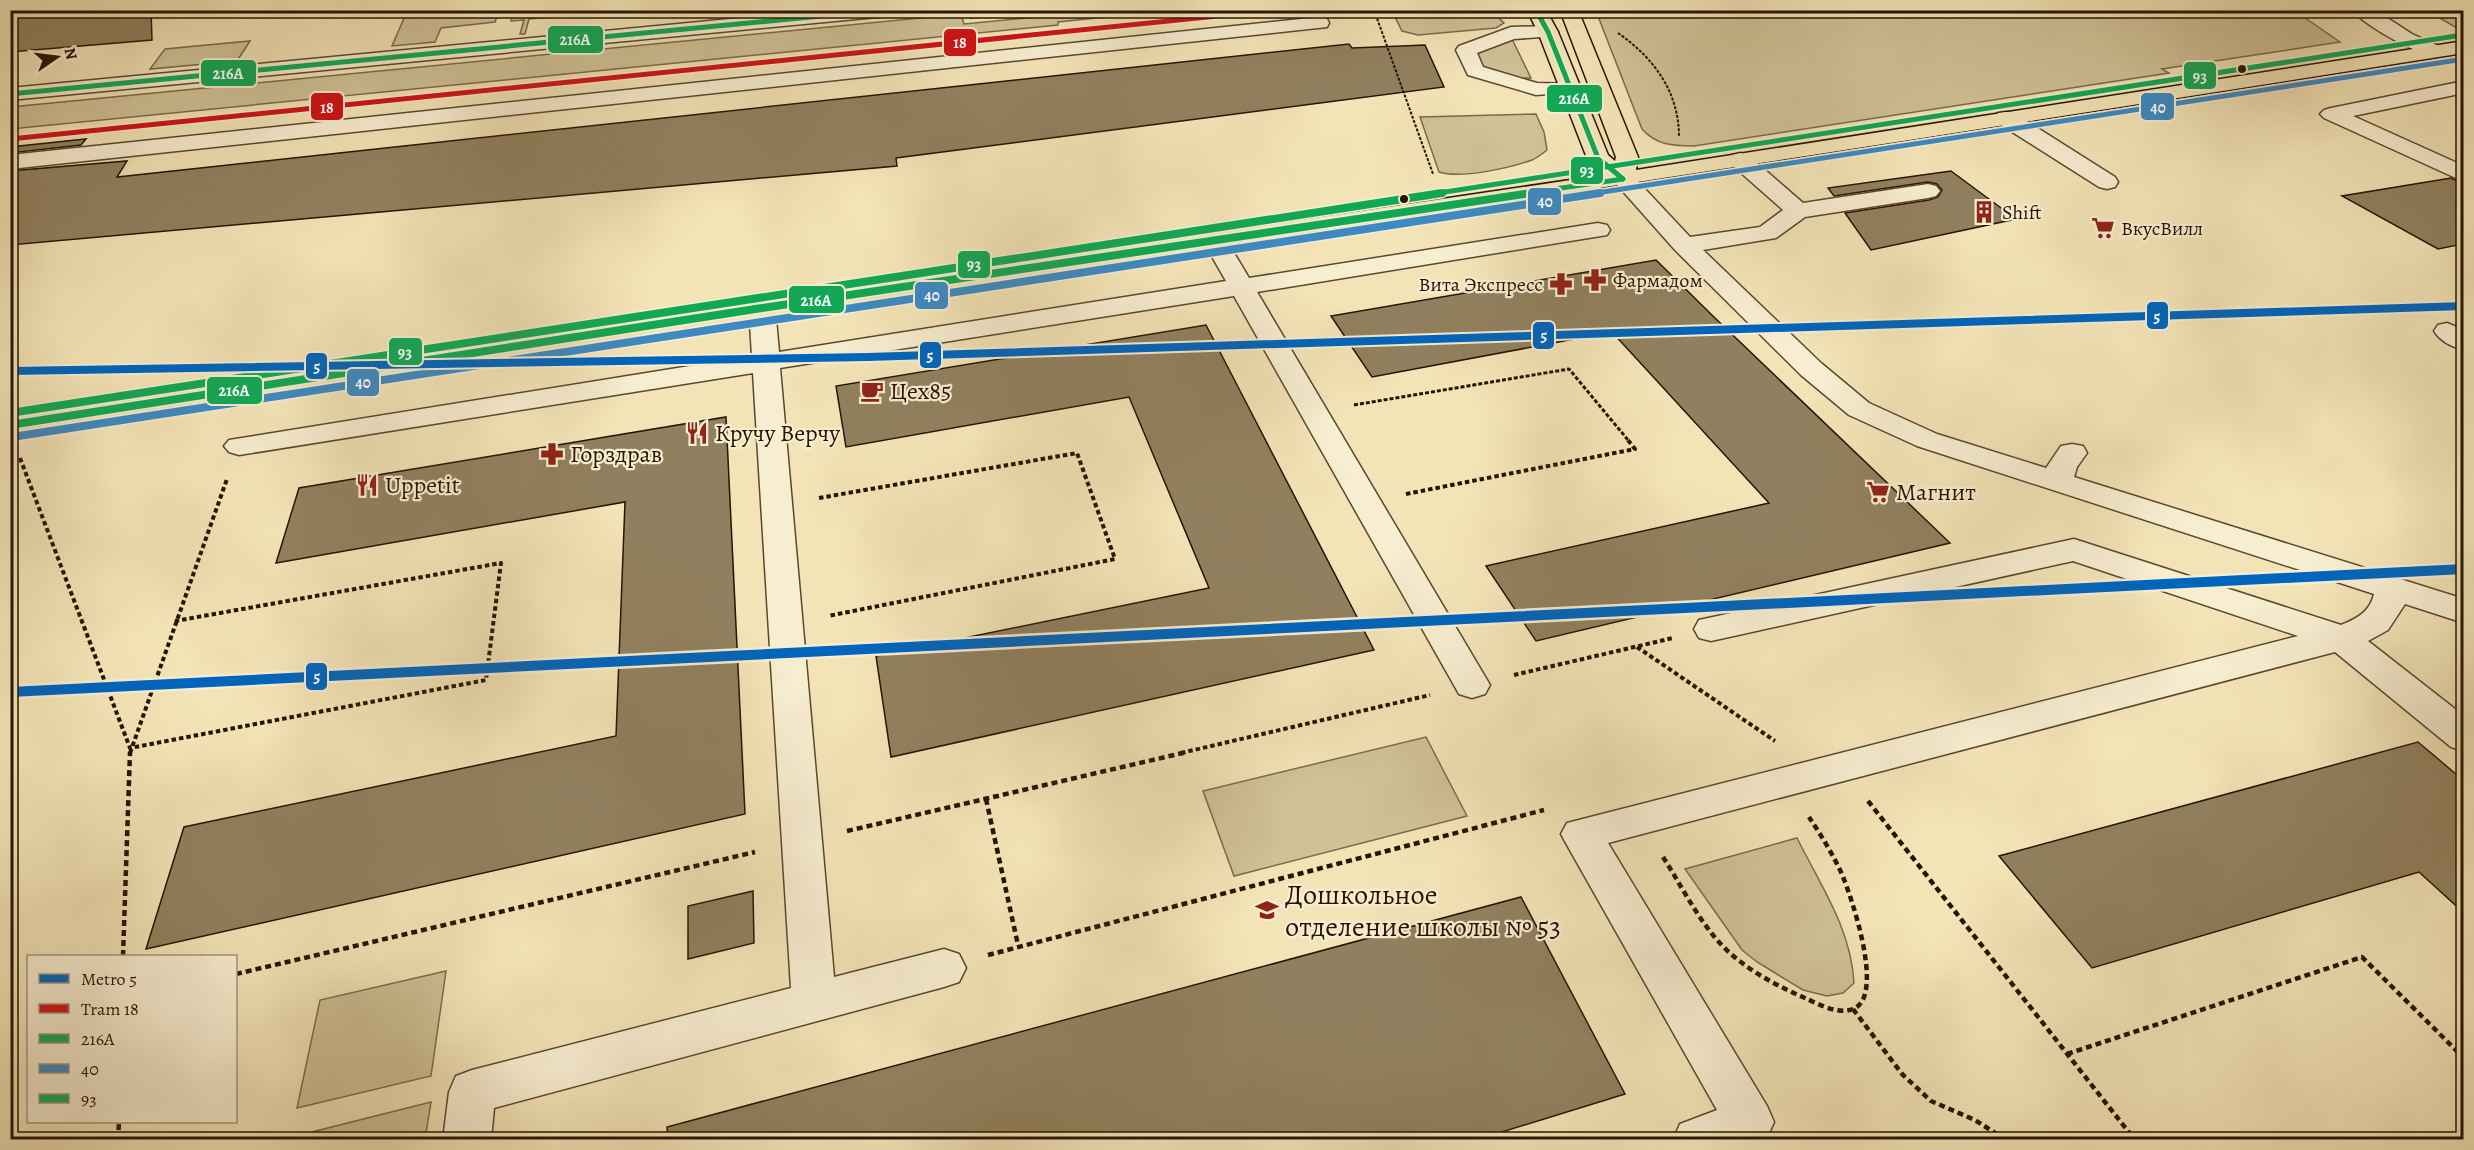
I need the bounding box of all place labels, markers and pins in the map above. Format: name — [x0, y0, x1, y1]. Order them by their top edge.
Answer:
unlabelled marker — [2236, 63, 2248, 75]
unlabelled marker — [1398, 193, 1410, 205]
building icon: Shift — [1971, 199, 1997, 225]
place label: Shift — [2002, 199, 2042, 226]
supermarket icon: ВкусВилл — [2090, 215, 2116, 241]
place label: ВкусВилл — [2121, 215, 2203, 242]
pharmacy icon: Фармадом — [1582, 267, 1608, 293]
place label: Фармадом — [1613, 267, 1703, 294]
place label: Вита Экспресс — [1418, 271, 1543, 298]
pharmacy icon: Вита Экспресс — [1548, 271, 1574, 297]
place label: Цех85 — [890, 375, 951, 407]
cafe icon: Цех85 — [859, 378, 885, 404]
place label: Кручу Верчу — [715, 417, 840, 449]
restaurant icon: Кручу Верчу — [684, 420, 710, 446]
place label: Горздрав — [570, 438, 662, 470]
pharmacy icon: Горздрав — [539, 441, 565, 467]
place label: Uppetit — [385, 469, 460, 501]
restaurant icon: Uppetit — [354, 472, 380, 498]
place label: Магнит — [1896, 476, 1976, 508]
supermarket icon: Магнит — [1865, 479, 1891, 505]
place label: Дошкольное отделение школы № 53 — [1285, 876, 1561, 946]
school or university icon: Дошкольное отделение школы № 53 — [1254, 897, 1280, 923]

